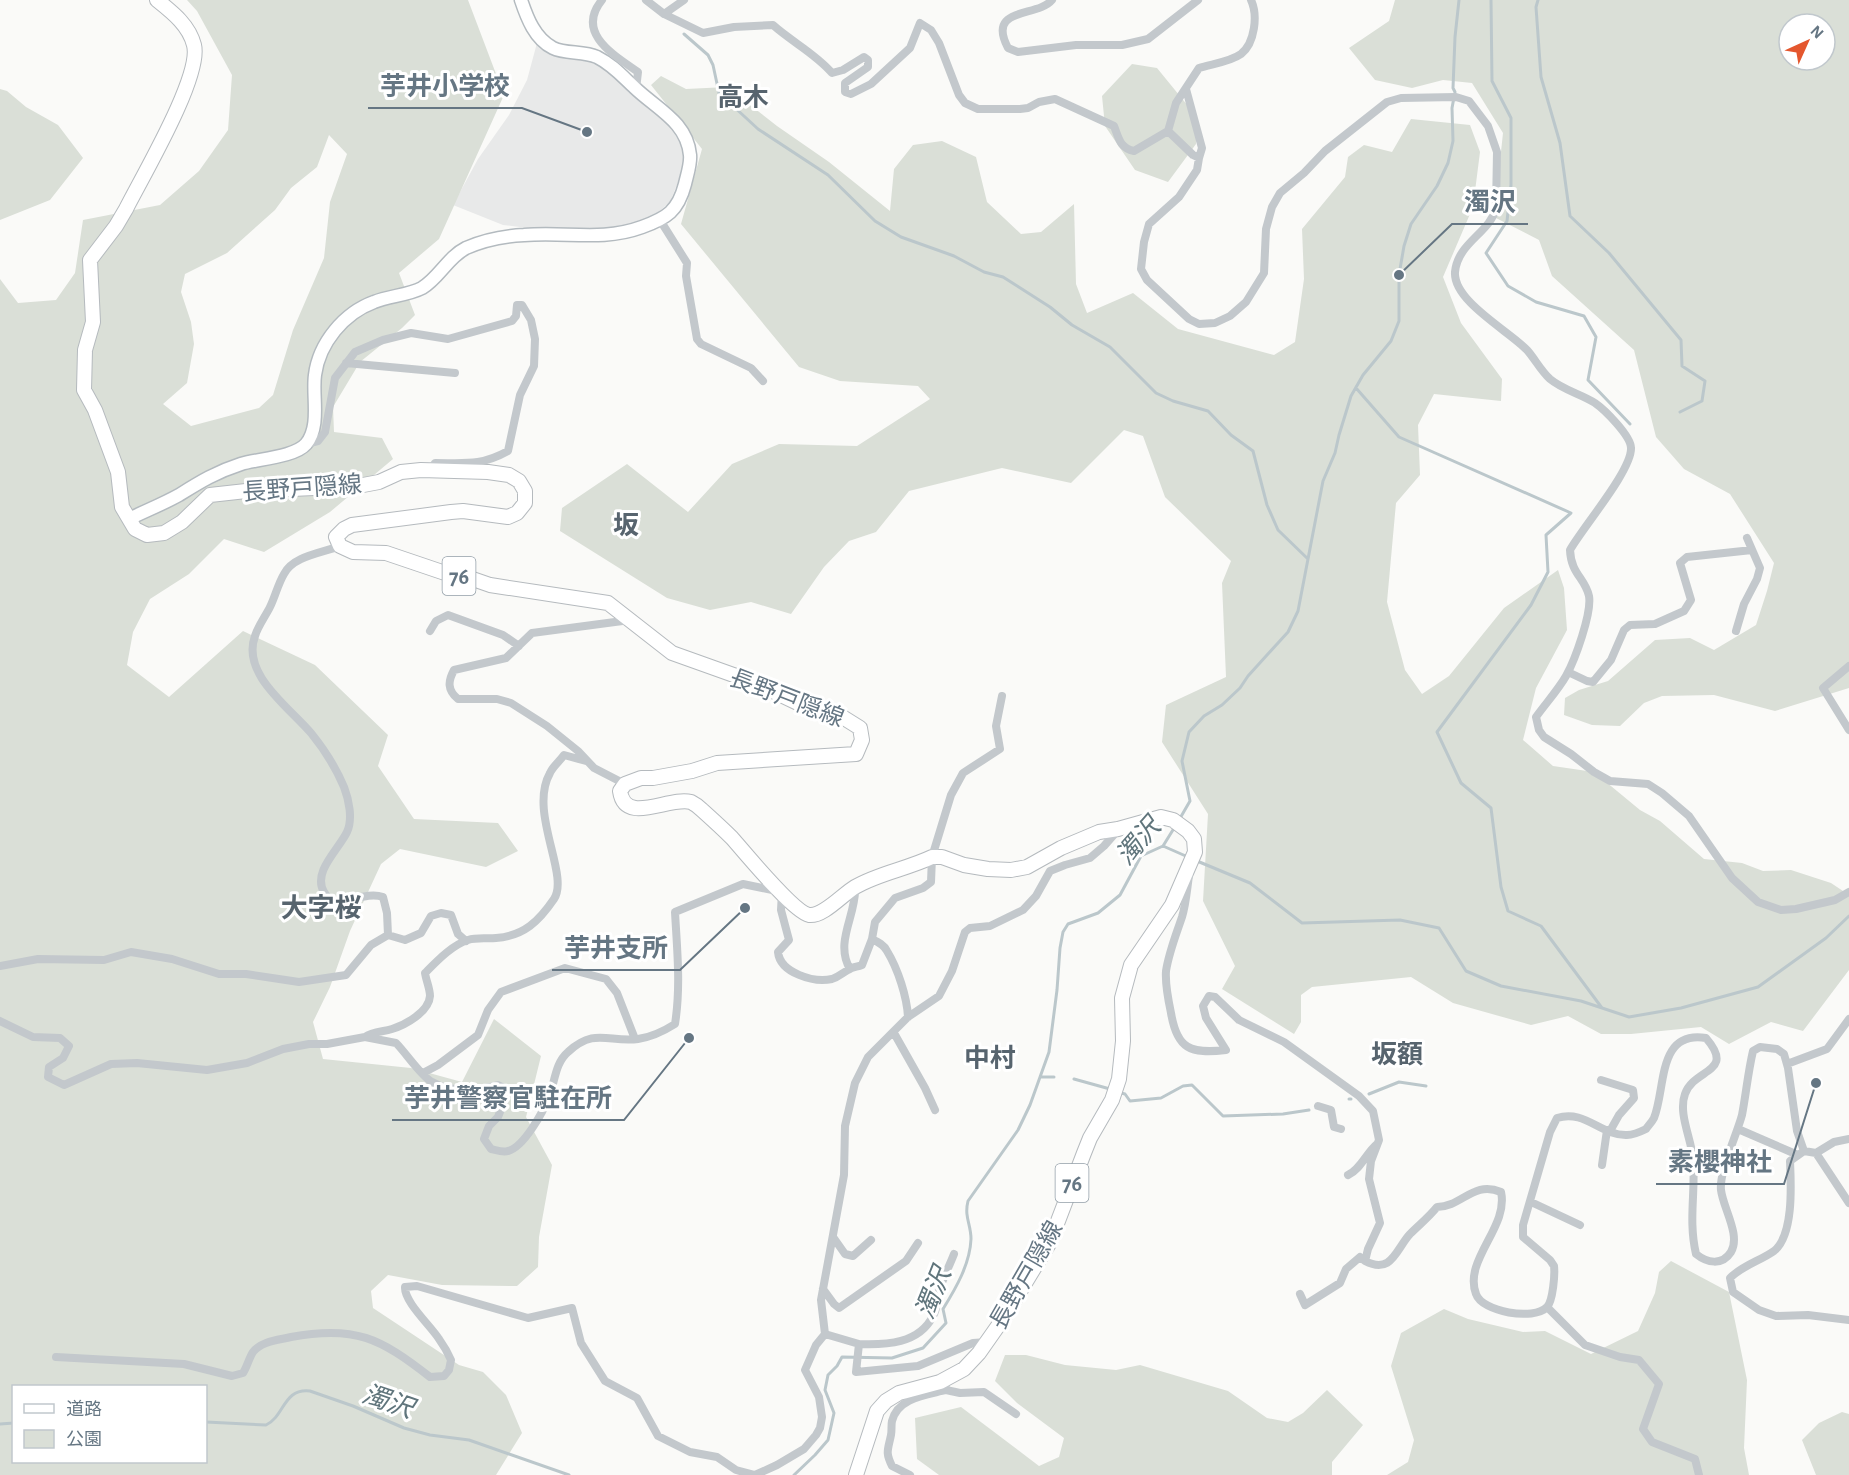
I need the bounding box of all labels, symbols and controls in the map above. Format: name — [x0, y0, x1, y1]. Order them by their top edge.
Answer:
north arrow — [1777, 12, 1837, 72]
text: N — [1807, 23, 1826, 42]
callout: 芋井小学校 — [368, 64, 522, 108]
text: 芋井小学校 — [380, 72, 510, 100]
district label: 高木 — [717, 83, 769, 111]
callout: 濁沢 — [1452, 180, 1528, 224]
text: 濁沢 — [1464, 189, 1516, 216]
street label: 長野戸隠線 — [241, 471, 363, 505]
district label: 坂 — [613, 512, 639, 539]
road number: 76 — [442, 557, 476, 595]
street label: 長野戸隠線 — [726, 664, 848, 732]
water label: 濁沢 — [1111, 811, 1168, 870]
district label: 大字桜 — [281, 894, 362, 922]
callout: 芋井支所 — [552, 926, 680, 970]
text: 芋井支所 — [564, 934, 668, 962]
district label: 坂額 — [1371, 1040, 1423, 1068]
district label: 中村 — [964, 1044, 1016, 1072]
callout: 芋井警察官駐在所 — [392, 1076, 624, 1120]
text: 芋井警察官駐在所 — [404, 1084, 612, 1112]
callout: 素櫻神社 — [1656, 1140, 1784, 1184]
text: 素櫻神社 — [1668, 1148, 1772, 1176]
road number: 76 — [1056, 1164, 1088, 1202]
street label: 長野戸隠線 — [985, 1217, 1067, 1333]
water label: 濁沢 — [911, 1261, 957, 1322]
water label: 濁沢 — [359, 1380, 420, 1424]
legend — [12, 1385, 207, 1463]
text: 道路 — [66, 1399, 102, 1419]
text: 公園 — [66, 1430, 102, 1449]

